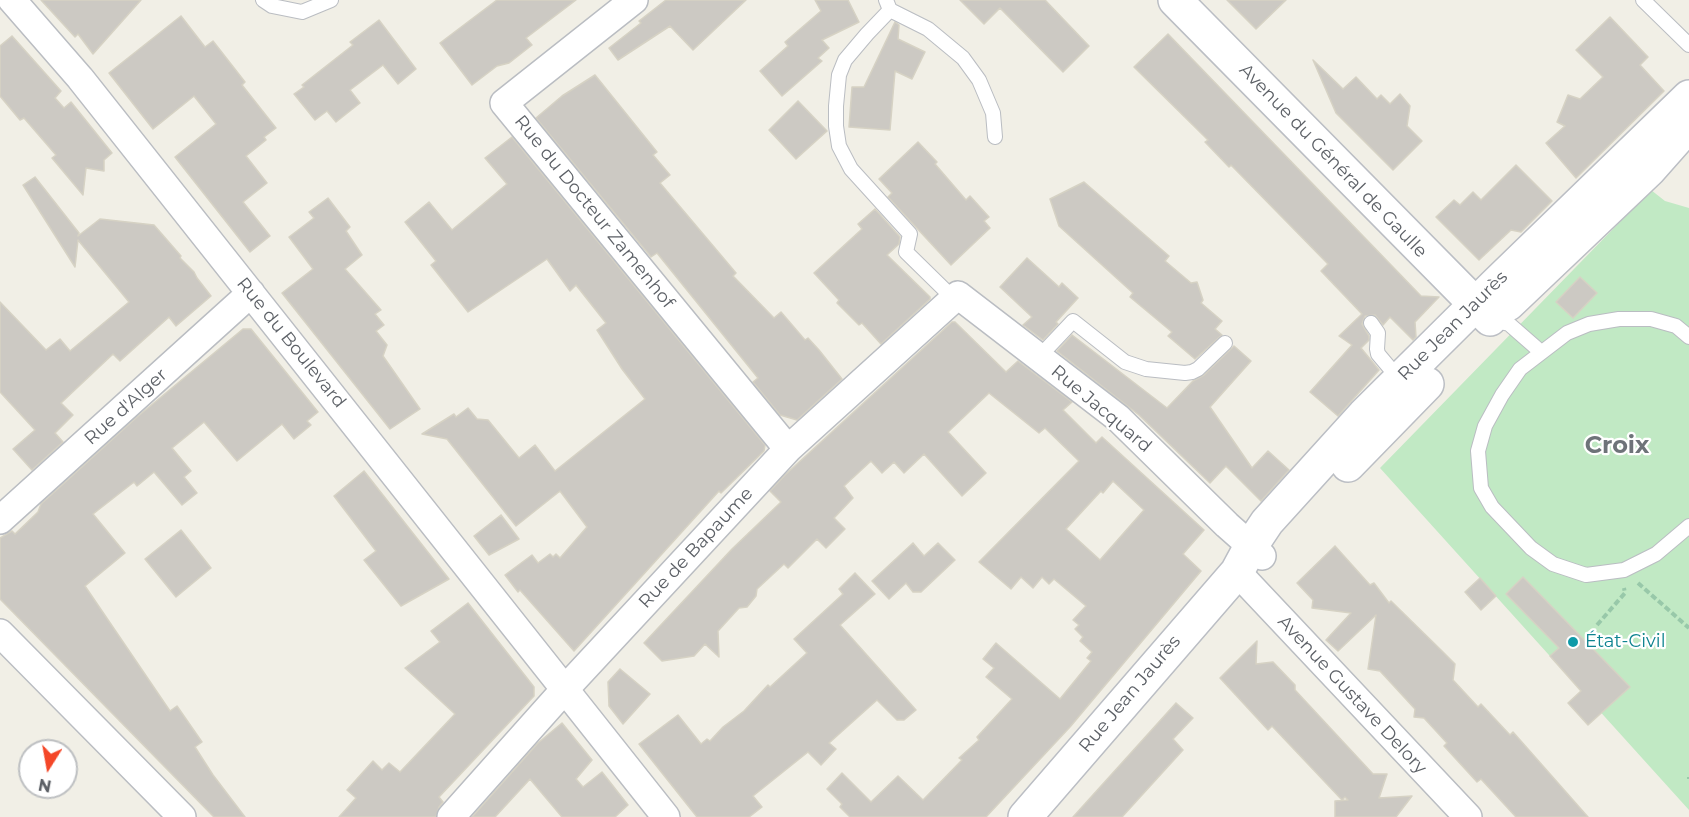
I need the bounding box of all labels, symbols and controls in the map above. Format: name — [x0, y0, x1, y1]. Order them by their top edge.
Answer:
street label: Avenue du Général de Gaulle — [1235, 60, 1431, 262]
street label: Rue du Docteur Zamenhof — [509, 111, 679, 313]
street label: Rue Jean Jaurès — [1394, 267, 1512, 385]
street label: Rue du Boulevard — [232, 273, 350, 413]
street label: Rue Jacquard — [1046, 361, 1156, 457]
street label: Rue d'Alger — [80, 364, 172, 450]
district label: Croix — [1585, 432, 1649, 460]
street label: Rue de Bapaume — [634, 483, 758, 613]
street label: Avenue Gustave Delory — [1273, 611, 1431, 779]
street label: Rue Jean Jaurès — [1075, 631, 1185, 757]
place label: État-Civil — [1585, 631, 1666, 653]
marker: État-Civil — [1566, 635, 1580, 649]
north arrow — [18, 739, 78, 799]
text: N — [37, 775, 53, 796]

